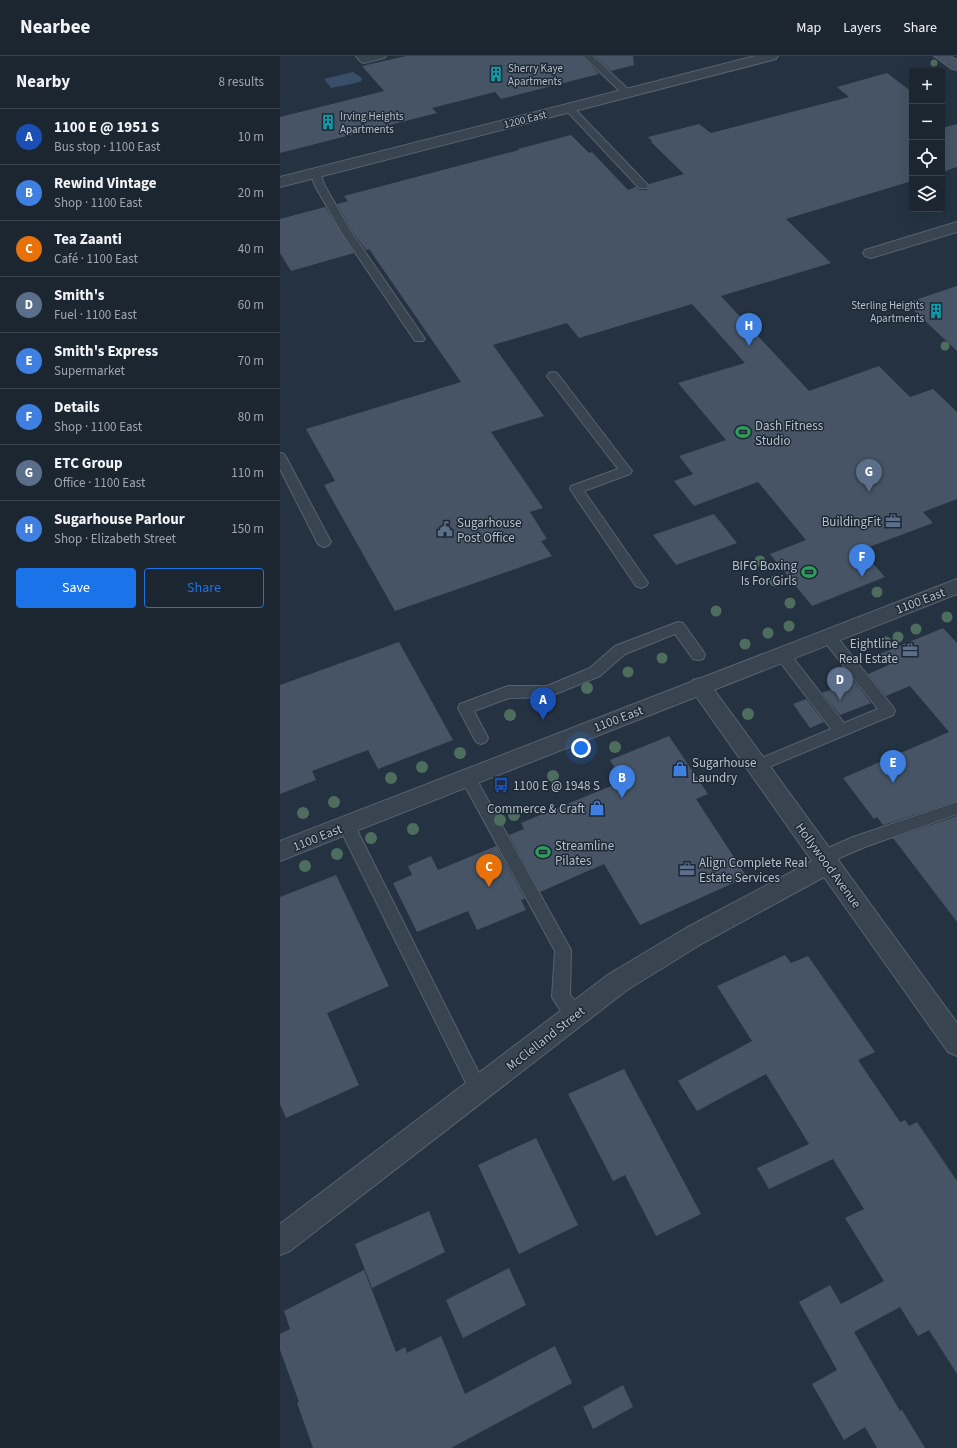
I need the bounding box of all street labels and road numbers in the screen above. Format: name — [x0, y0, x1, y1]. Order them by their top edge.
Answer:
street label: 1200 East — [502, 107, 548, 132]
street label: 1100 East — [893, 583, 948, 619]
street label: 1100 East — [591, 701, 646, 737]
street label: Hollywood Avenue — [791, 819, 865, 912]
street label: 1100 East — [290, 820, 345, 856]
street label: McClelland Street — [503, 1002, 589, 1075]

